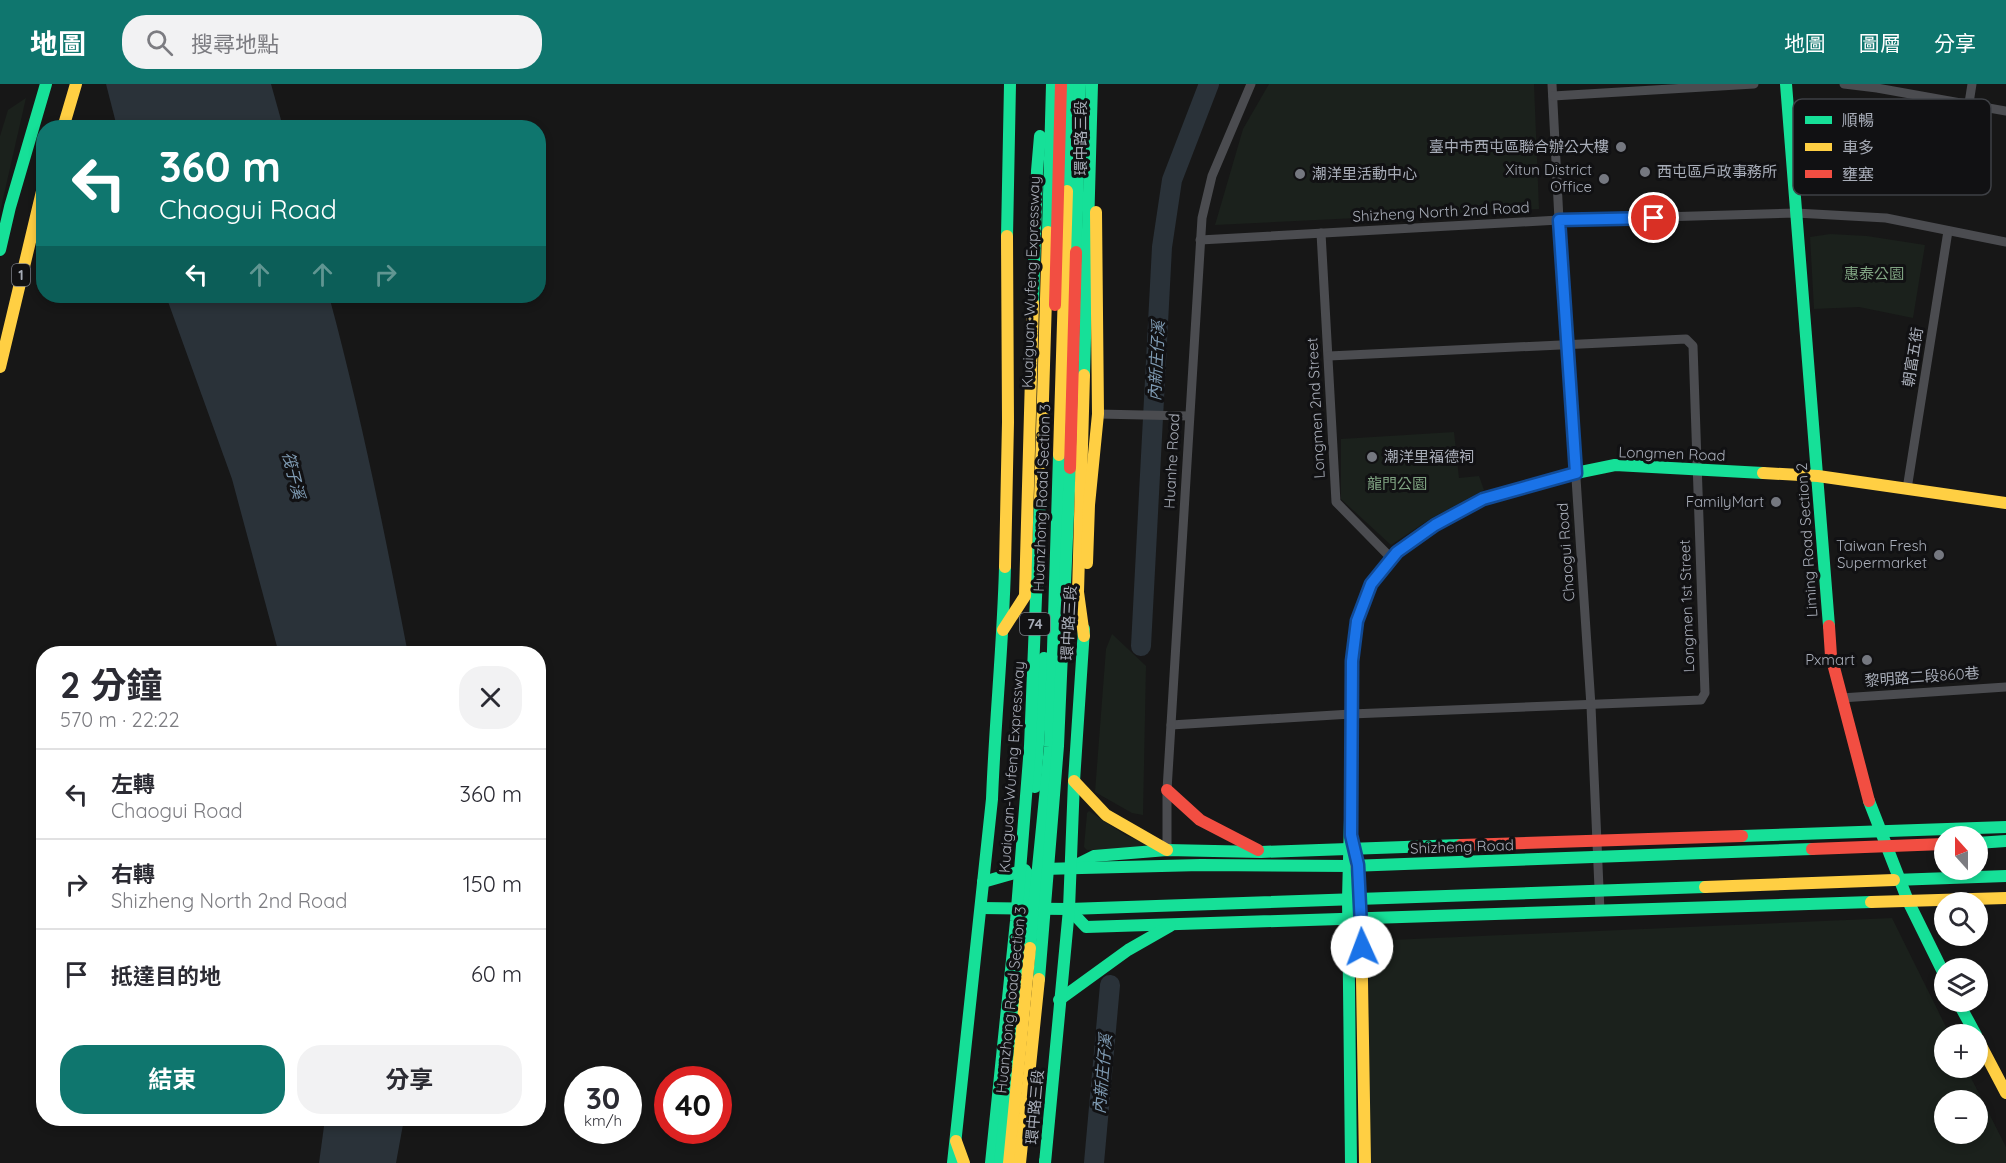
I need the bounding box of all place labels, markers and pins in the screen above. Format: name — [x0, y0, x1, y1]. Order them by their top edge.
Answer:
place label: 臺中市西屯區聯合辦公大樓 — [1429, 137, 1609, 156]
marker: 臺中市西屯區聯合辦公大樓 — [1614, 140, 1628, 154]
place label: Xitun District Office — [1505, 160, 1592, 196]
place label: 西屯區戶政事務所 — [1657, 162, 1777, 181]
place label: 潮洋里活動中心 — [1312, 164, 1417, 183]
marker: 西屯區戶政事務所 — [1638, 165, 1652, 179]
marker: 潮洋里活動中心 — [1293, 167, 1307, 181]
marker: Xitun District Office — [1597, 172, 1611, 186]
pin — [1628, 192, 1679, 243]
place label: 潮洋里福德祠 — [1384, 447, 1474, 466]
marker: 潮洋里福德祠 — [1365, 450, 1379, 464]
place label: FamilyMart — [1686, 492, 1764, 511]
marker: FamilyMart — [1769, 495, 1783, 509]
place label: Taiwan Fresh Supermarket — [1836, 536, 1927, 572]
marker: Taiwan Fresh Supermarket — [1932, 548, 1946, 562]
place label: Pxmart — [1805, 650, 1855, 669]
marker: Pxmart — [1860, 653, 1874, 667]

